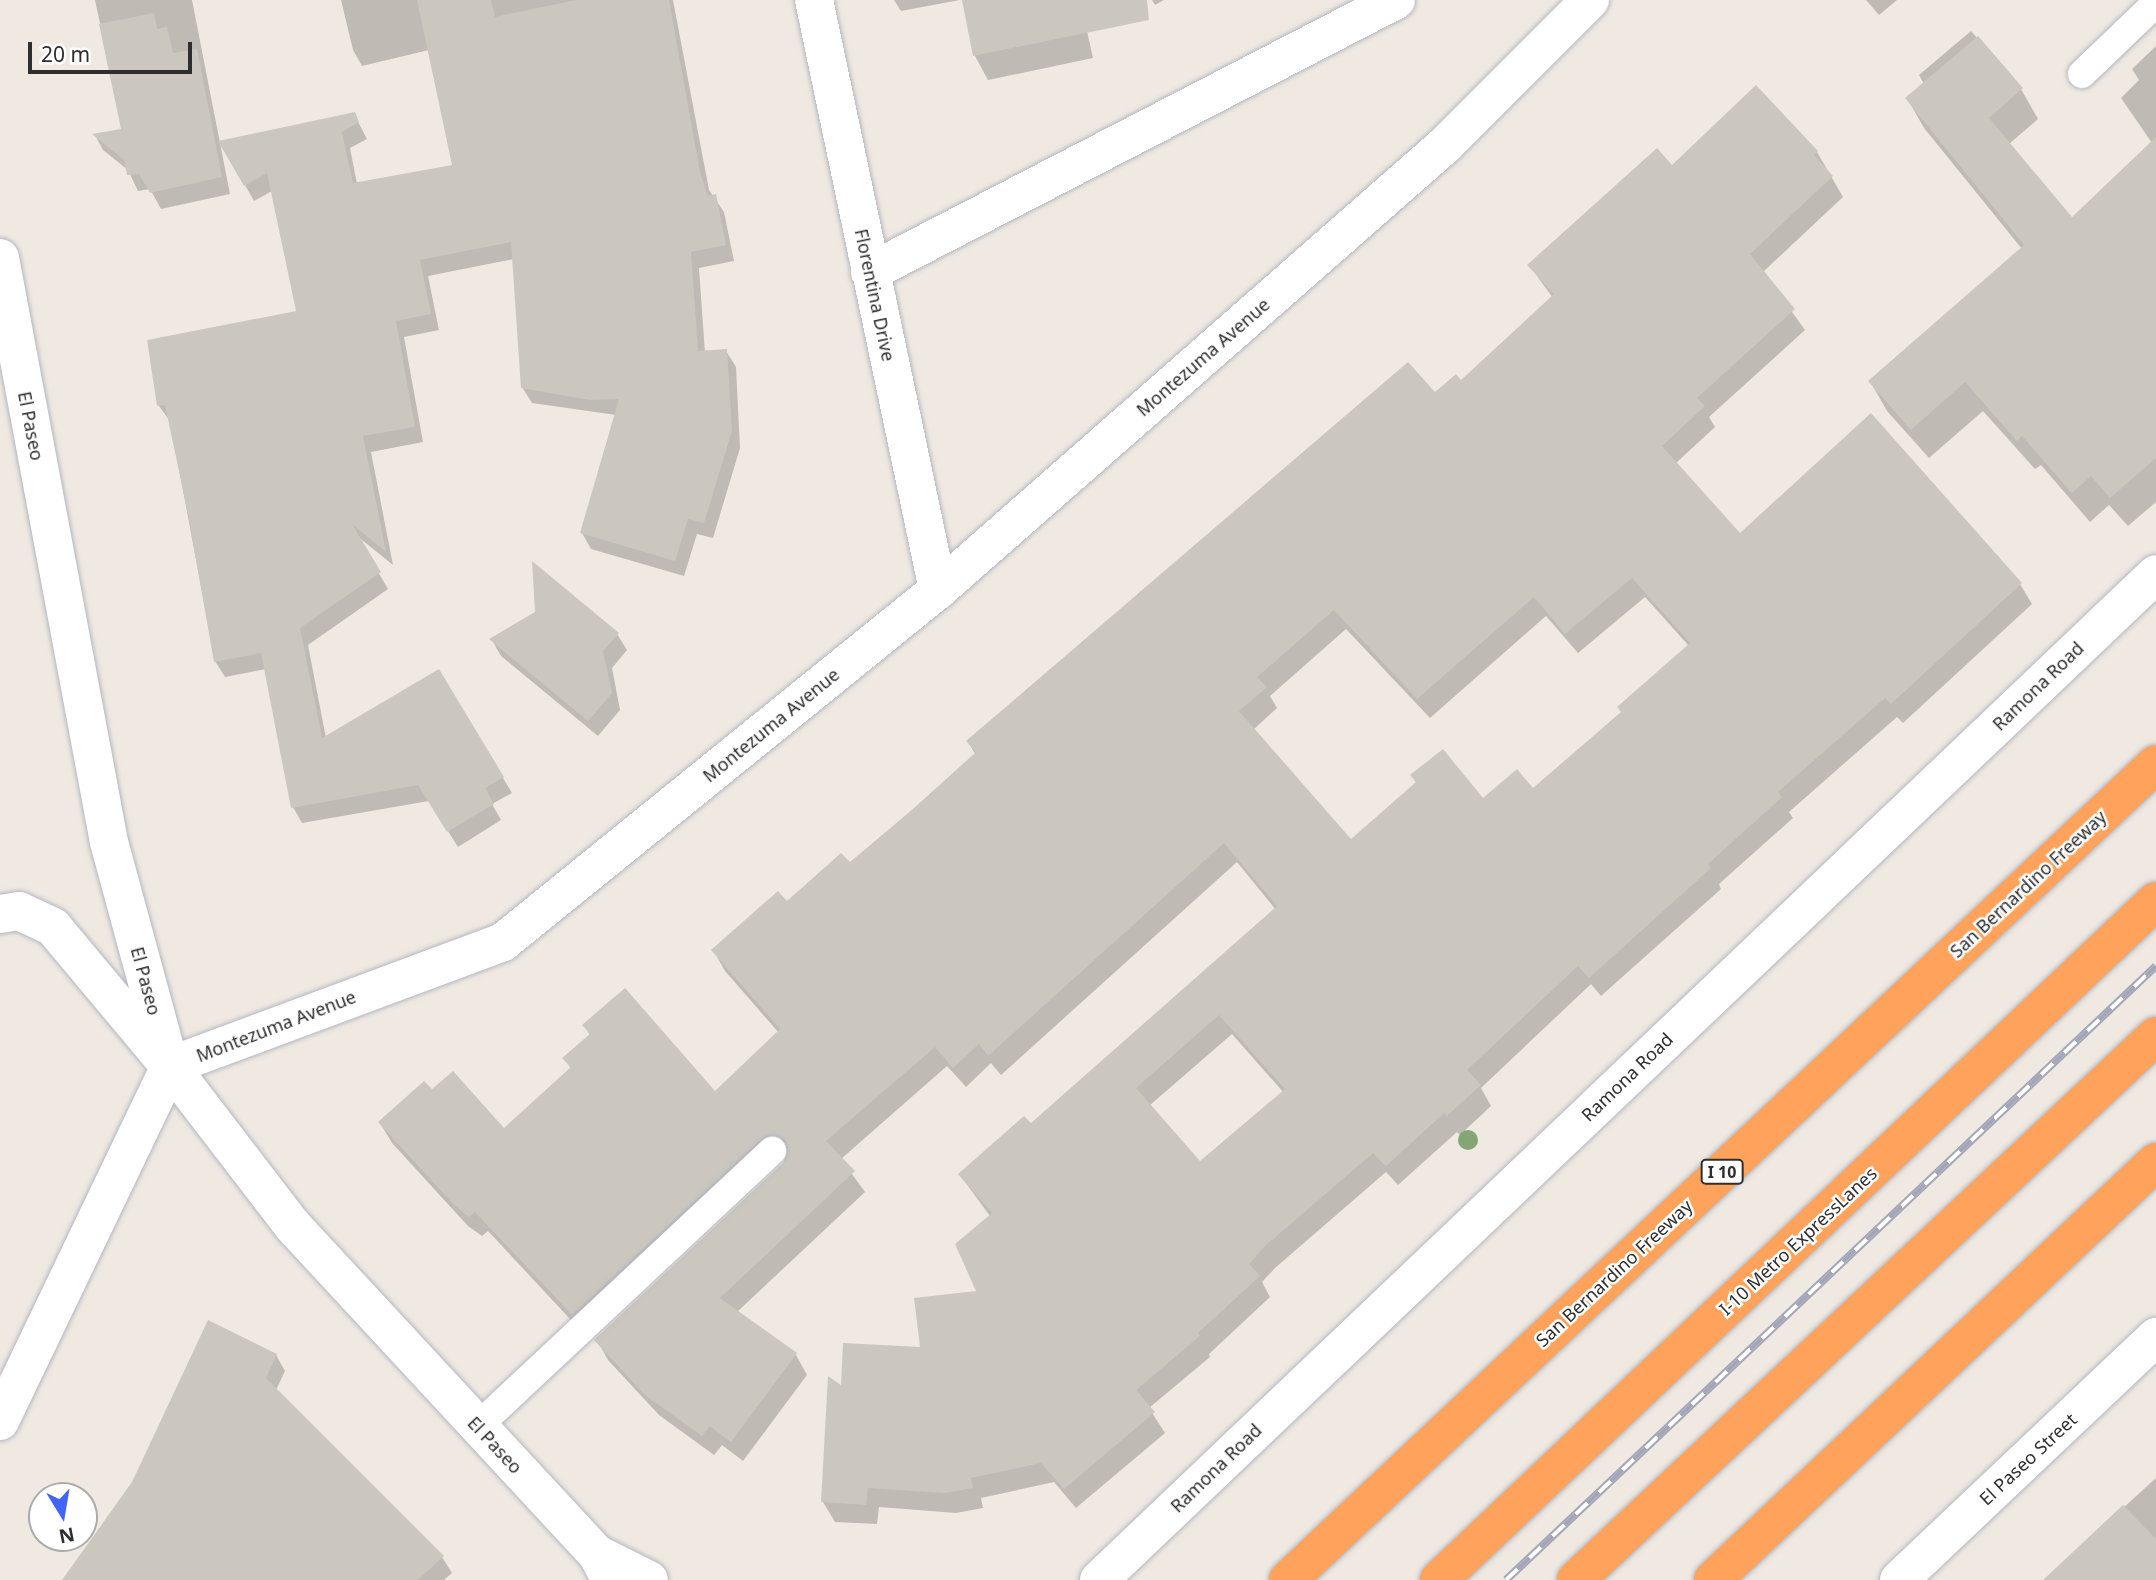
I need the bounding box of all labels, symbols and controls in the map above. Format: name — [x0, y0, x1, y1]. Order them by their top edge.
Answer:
scale bar — [32, 28, 196, 72]
text: 20 m — [41, 40, 90, 68]
street label: Florentina Drive — [850, 227, 900, 363]
street label: Montezuma Avenue — [1132, 293, 1274, 421]
street label: El Paseo — [14, 390, 48, 462]
street label: Ramona Road — [1988, 637, 2088, 735]
street label: Montezuma Avenue — [698, 663, 844, 787]
street label: San Bernardino Freeway — [1945, 806, 2111, 962]
street label: El Paseo — [127, 944, 165, 1018]
street label: Montezuma Avenue — [193, 986, 359, 1066]
street label: Ramona Road — [1577, 1028, 1677, 1126]
road number: I 10 — [1699, 1160, 1745, 1184]
street label: I-10 Metro ExpressLanes — [1715, 1162, 1881, 1320]
street label: San Bernardino Freeway — [1531, 1195, 1697, 1351]
street label: El Paseo Street — [1975, 1409, 2081, 1509]
street label: El Paseo — [463, 1412, 527, 1478]
street label: Ramona Road — [1166, 1419, 1266, 1517]
north arrow — [28, 1482, 98, 1552]
text: N — [57, 1521, 77, 1550]

